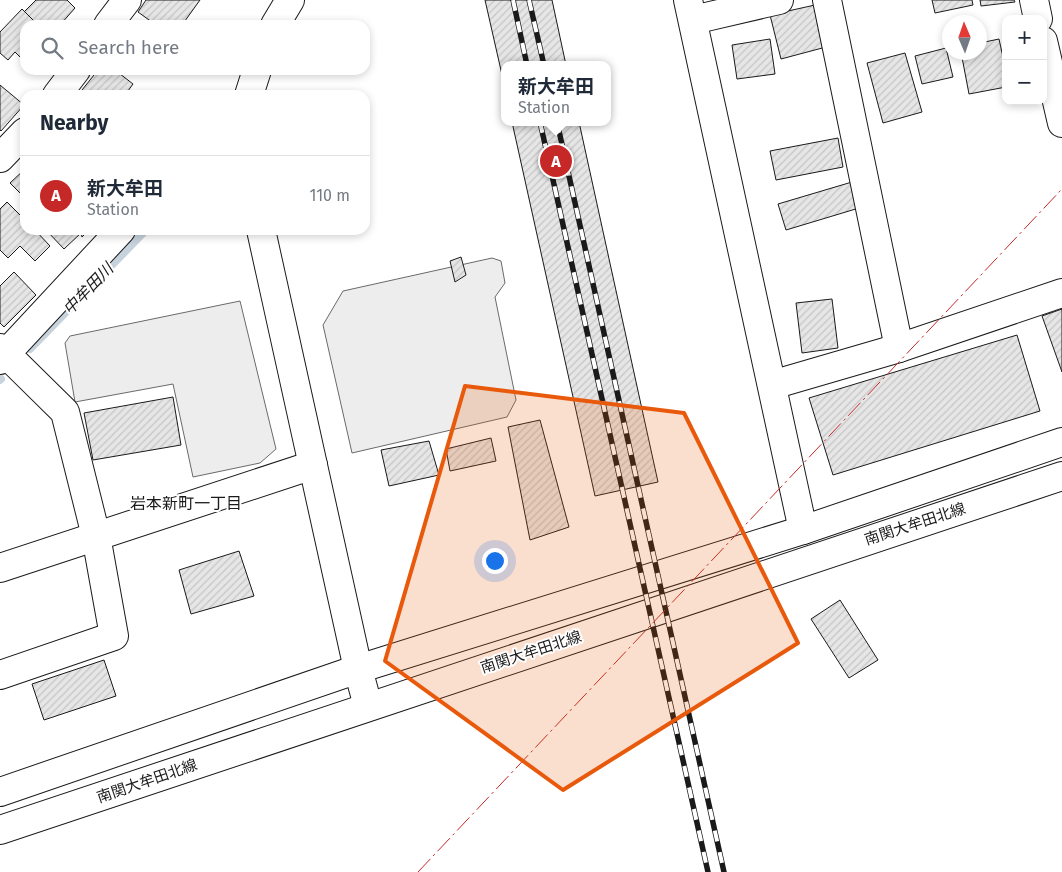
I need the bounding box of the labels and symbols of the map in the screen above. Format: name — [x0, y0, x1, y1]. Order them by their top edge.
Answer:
north arrow — [942, 15, 987, 60]
pin: A — [540, 142, 572, 180]
water label: 中牟田川 — [59, 258, 118, 319]
district label: 岩本新町一丁目 — [130, 494, 242, 513]
street label: 南関大牟田北線 — [862, 499, 968, 549]
your location — [482, 548, 508, 574]
street label: 南関大牟田北線 — [478, 627, 584, 677]
street label: 南関大牟田北線 — [94, 755, 200, 807]

